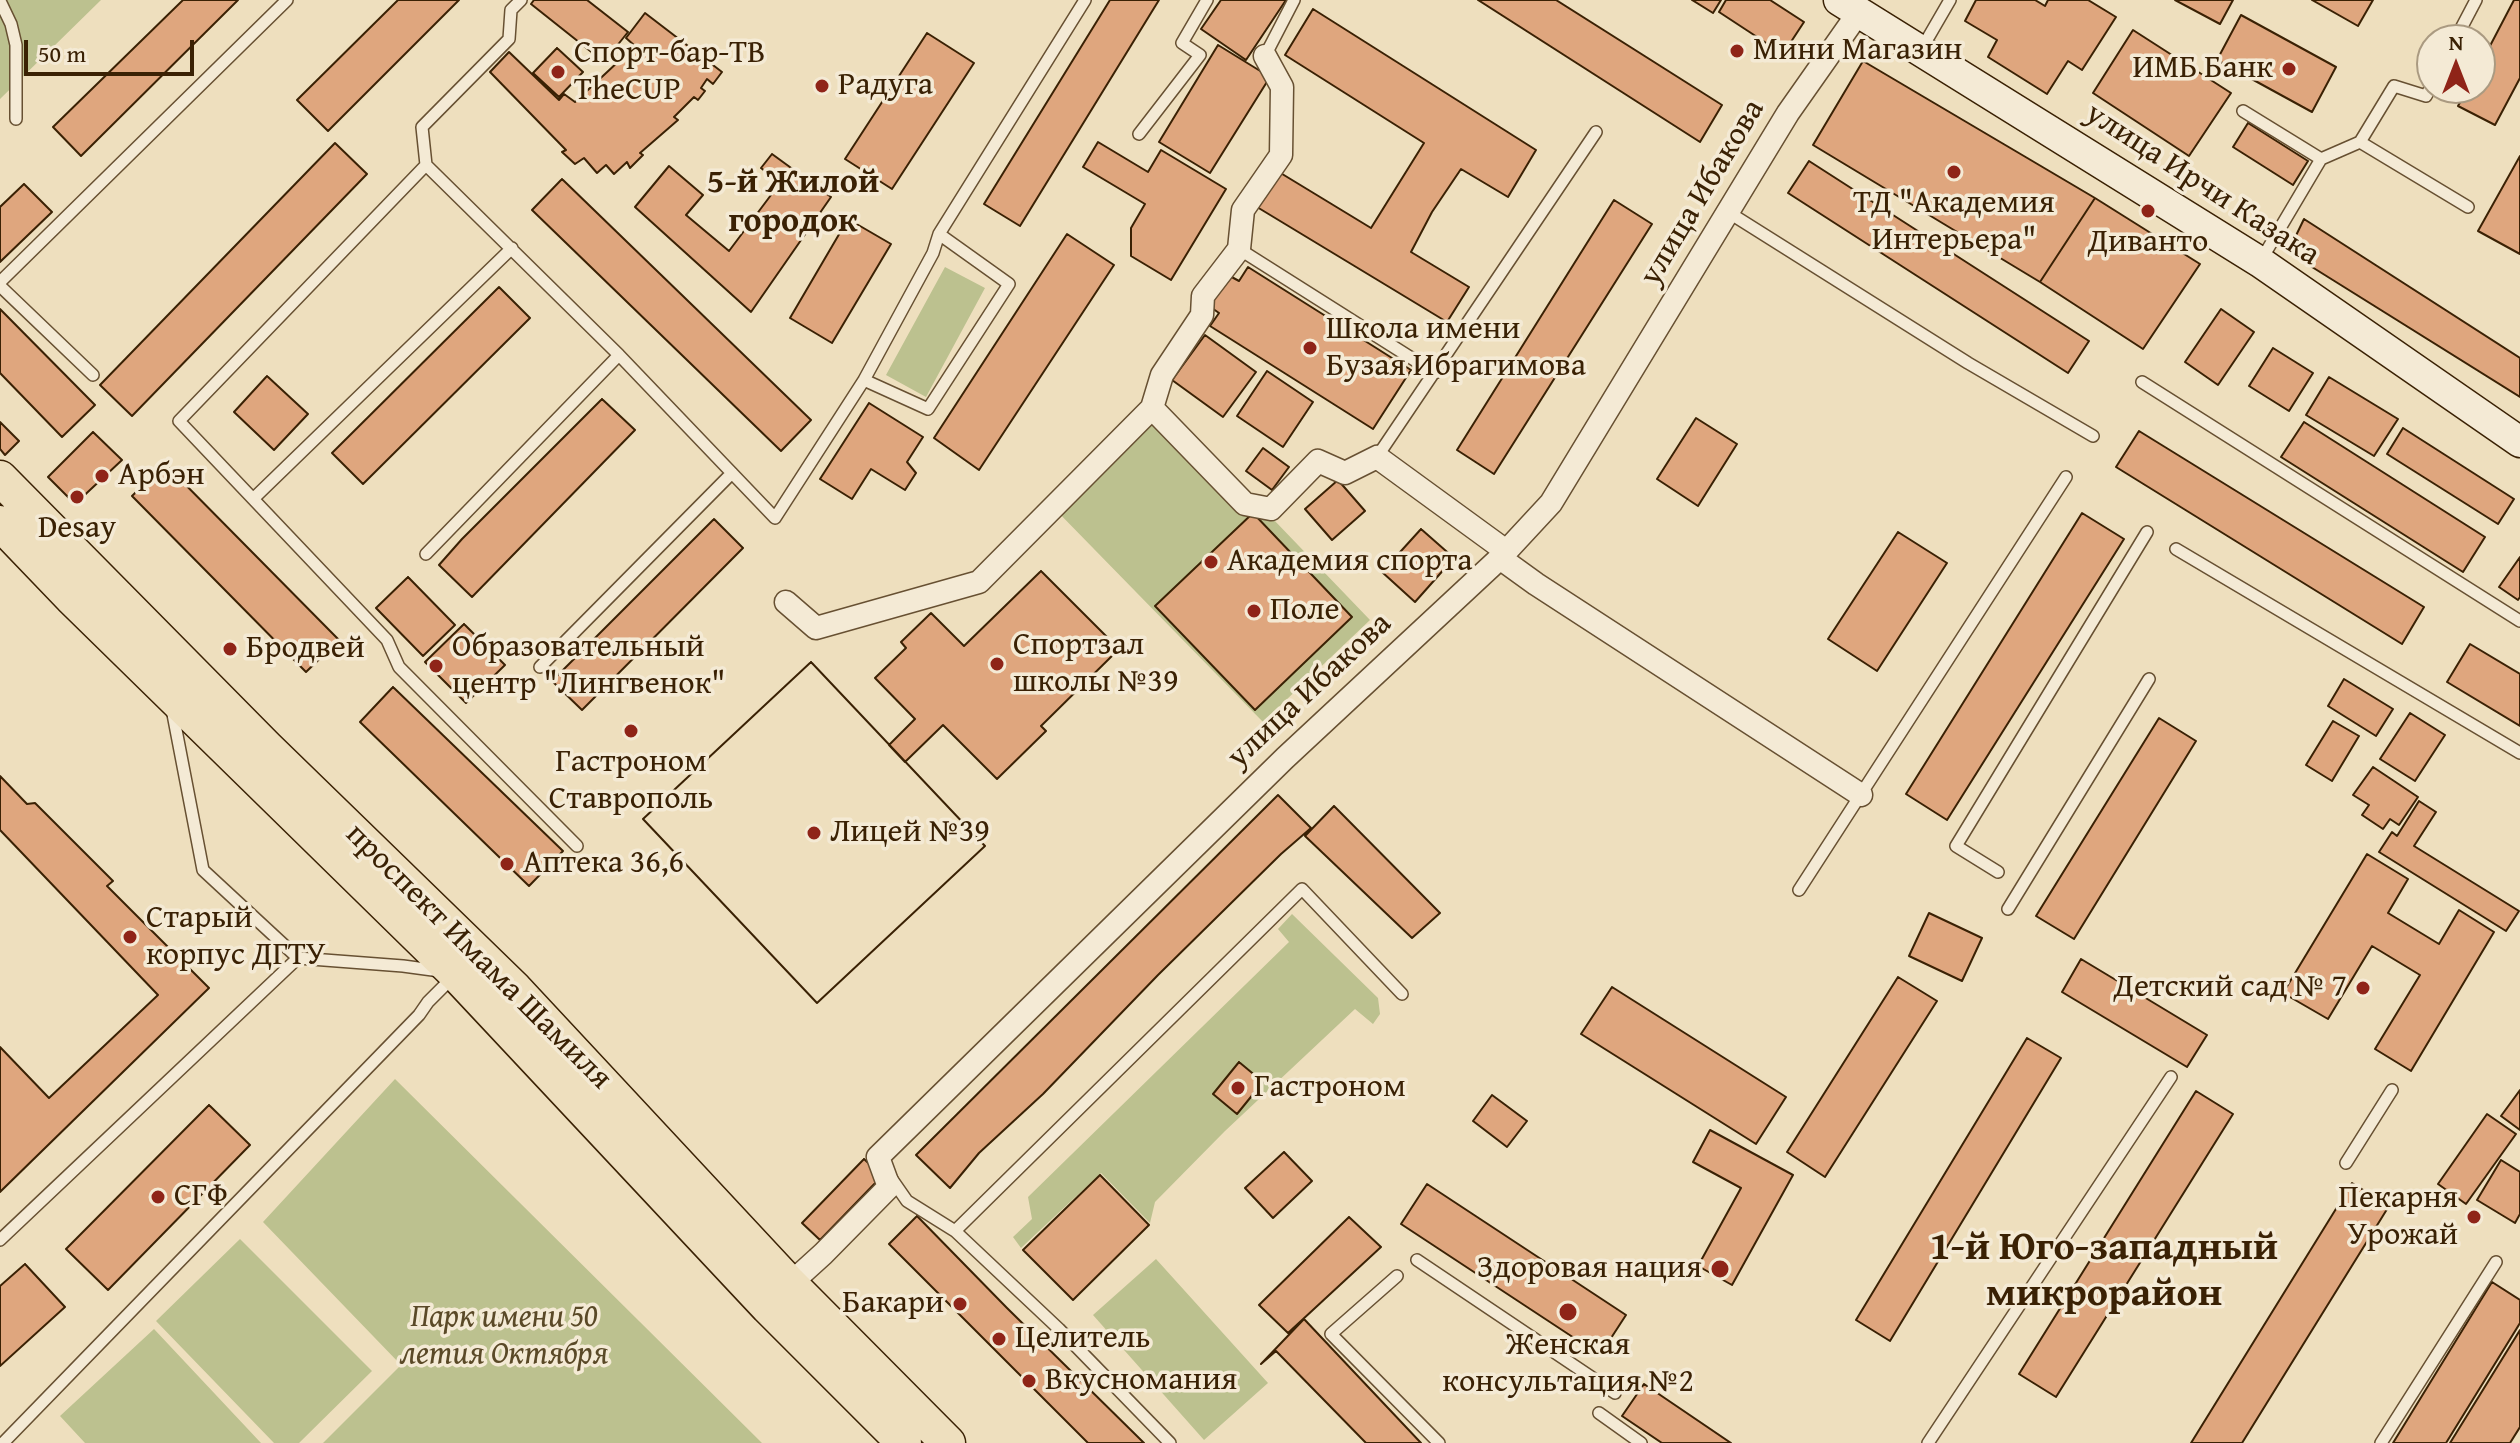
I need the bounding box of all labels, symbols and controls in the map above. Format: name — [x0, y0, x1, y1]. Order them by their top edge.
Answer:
scale bar — [28, 24, 198, 74]
north arrow — [2416, 24, 2496, 104]
text: N — [2449, 26, 2463, 58]
place label: Мини Магазин — [1753, 32, 1962, 70]
place label: Спорт-бар-ТВ TheCUP — [574, 35, 765, 110]
text: 50 m — [38, 36, 86, 71]
marker: Мини Магазин — [1728, 42, 1746, 60]
place label: ИМБ Банк — [2132, 50, 2273, 88]
marker: ИМБ Банк — [2280, 60, 2298, 78]
marker: Спорт-бар-ТВ TheCUP — [549, 63, 567, 81]
place label: Радуга — [838, 67, 933, 105]
marker: Радуга — [813, 77, 831, 95]
street label: улица Ибакова — [1632, 93, 1774, 293]
street label: улица Ирчи Казака — [2078, 95, 2326, 275]
district label: 5-й Жилой городок — [707, 163, 879, 242]
marker: ТД "Академия Интерьера" — [1945, 163, 1963, 181]
place label: ТД "Академия Интерьера" — [1853, 185, 2055, 260]
marker: Диванто — [2139, 202, 2157, 220]
place label: Диванто — [2088, 224, 2208, 262]
place label: Школа имени Бузая Ибрагимова — [1326, 311, 1586, 386]
marker: Школа имени Бузая Ибрагимова — [1301, 339, 1319, 357]
place label: Арбэн — [118, 457, 205, 495]
marker: Арбэн — [93, 467, 111, 485]
marker: Desay — [68, 488, 86, 506]
place label: Desay — [38, 510, 116, 548]
place label: Академия спорта — [1227, 543, 1472, 581]
marker: Академия спорта — [1202, 553, 1220, 571]
place label: Поле — [1270, 592, 1340, 630]
marker: Поле — [1245, 602, 1263, 620]
street label: улица Ибакова — [1220, 605, 1400, 777]
place label: Спортзал школы №39 — [1013, 627, 1178, 702]
place label: Образовательный центр "Лингвенок" — [452, 629, 725, 704]
place label: Бродвей — [246, 630, 365, 668]
marker: Бродвей — [221, 640, 239, 658]
marker: Спортзал школы №39 — [988, 655, 1006, 673]
marker: Образовательный центр "Лингвенок" — [427, 657, 445, 675]
marker: Гастроном Ставрополь — [622, 722, 640, 740]
place label: Гастроном Ставрополь — [549, 744, 713, 819]
place label: Лицей №39 — [830, 814, 990, 852]
street label: проспект Имама Шамиля — [337, 816, 619, 1098]
marker: Лицей №39 — [805, 824, 823, 842]
place label: Аптека 36,6 — [523, 845, 684, 883]
marker: Аптека 36,6 — [498, 855, 516, 873]
place label: Старый корпус ДГТУ — [146, 900, 325, 975]
marker: Старый корпус ДГТУ — [121, 928, 139, 946]
place label: Детский сад № 7 — [2114, 969, 2347, 1007]
marker: Детский сад № 7 — [2354, 979, 2372, 997]
place label: Гастроном — [1254, 1069, 1406, 1107]
marker: Гастроном — [1229, 1079, 1247, 1097]
place label: СГФ — [174, 1178, 228, 1216]
place label: Пекарня Урожай — [2338, 1180, 2458, 1255]
marker: СГФ — [149, 1188, 167, 1206]
marker: Пекарня Урожай — [2465, 1208, 2483, 1226]
district label: 1-й Юго-западный микрорайон — [1930, 1225, 2278, 1319]
place label: Здоровая нация — [1477, 1250, 1702, 1288]
marker: Здоровая нация — [1709, 1258, 1731, 1280]
place label: Бакари — [842, 1285, 944, 1323]
marker: Бакари — [951, 1295, 969, 1313]
park label: Парк имени 50 летия Октября — [400, 1299, 608, 1374]
marker: Женская консультация №2 — [1557, 1301, 1579, 1323]
place label: Целитель — [1015, 1320, 1150, 1358]
place label: Женская консультация №2 — [1442, 1327, 1694, 1402]
marker: Целитель — [990, 1330, 1008, 1348]
place label: Вкусномания — [1045, 1362, 1237, 1400]
marker: Вкусномания — [1020, 1372, 1038, 1390]

